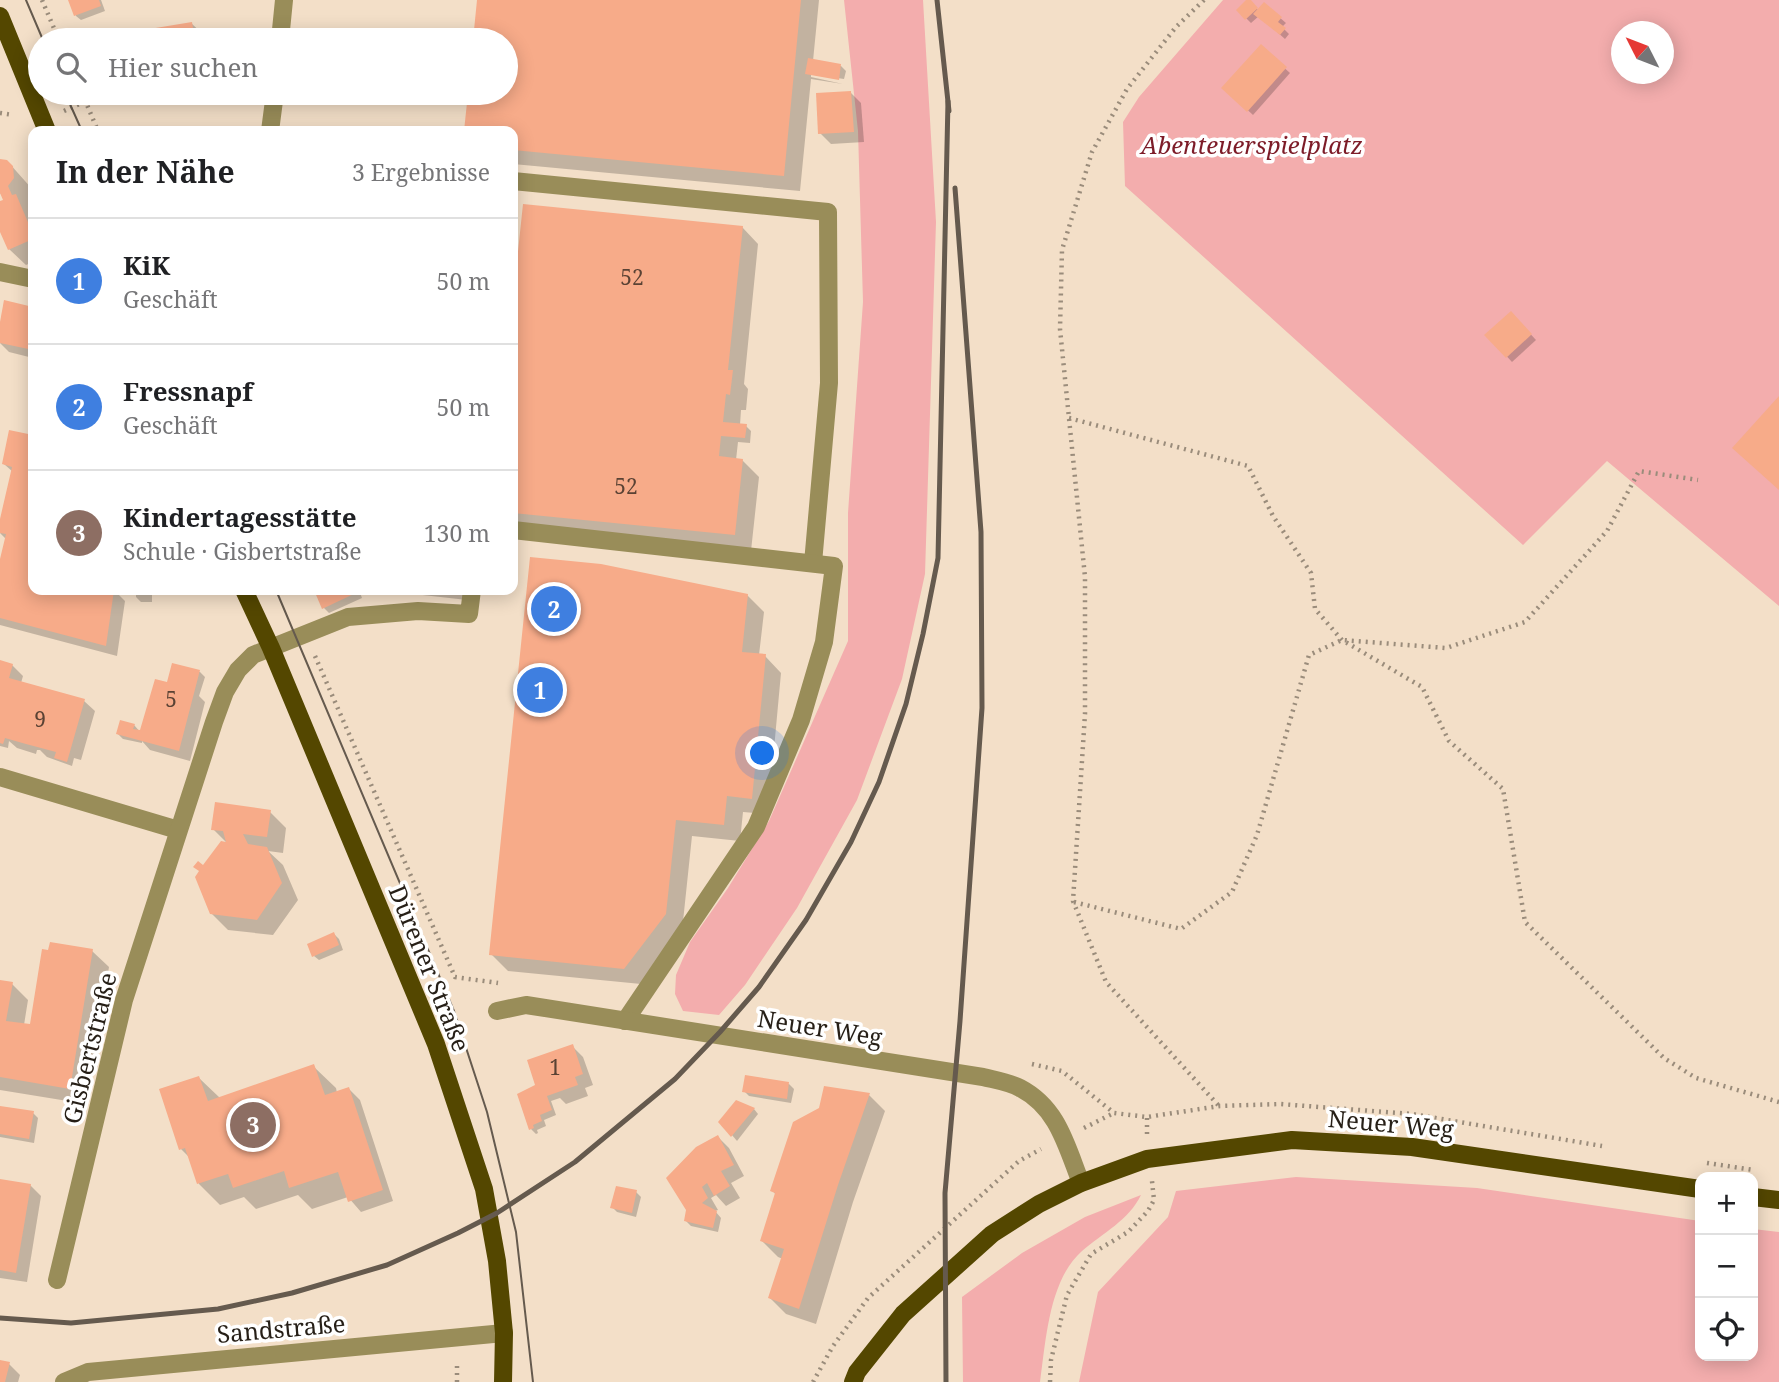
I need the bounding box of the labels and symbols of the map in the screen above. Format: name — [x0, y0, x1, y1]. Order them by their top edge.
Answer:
north arrow — [1611, 21, 1674, 84]
park label: Abenteuerspielplatz — [1139, 128, 1363, 161]
house number: 52 — [620, 263, 644, 291]
house number: 52 — [614, 472, 638, 500]
pin: 2 — [531, 583, 577, 635]
pin: 1 — [517, 664, 563, 716]
house number: 5 — [165, 685, 177, 713]
house number: 9 — [34, 705, 46, 733]
your location — [745, 736, 779, 770]
street label: Dürener Straße — [382, 880, 478, 1056]
street label: Gisbertstraße — [54, 969, 124, 1127]
street label: Neuer Weg — [755, 1001, 885, 1053]
house number: 1 — [549, 1053, 561, 1081]
pin: 3 — [230, 1099, 276, 1151]
street label: Neuer Weg — [1327, 1101, 1455, 1145]
street label: Sandstraße — [215, 1306, 347, 1350]

